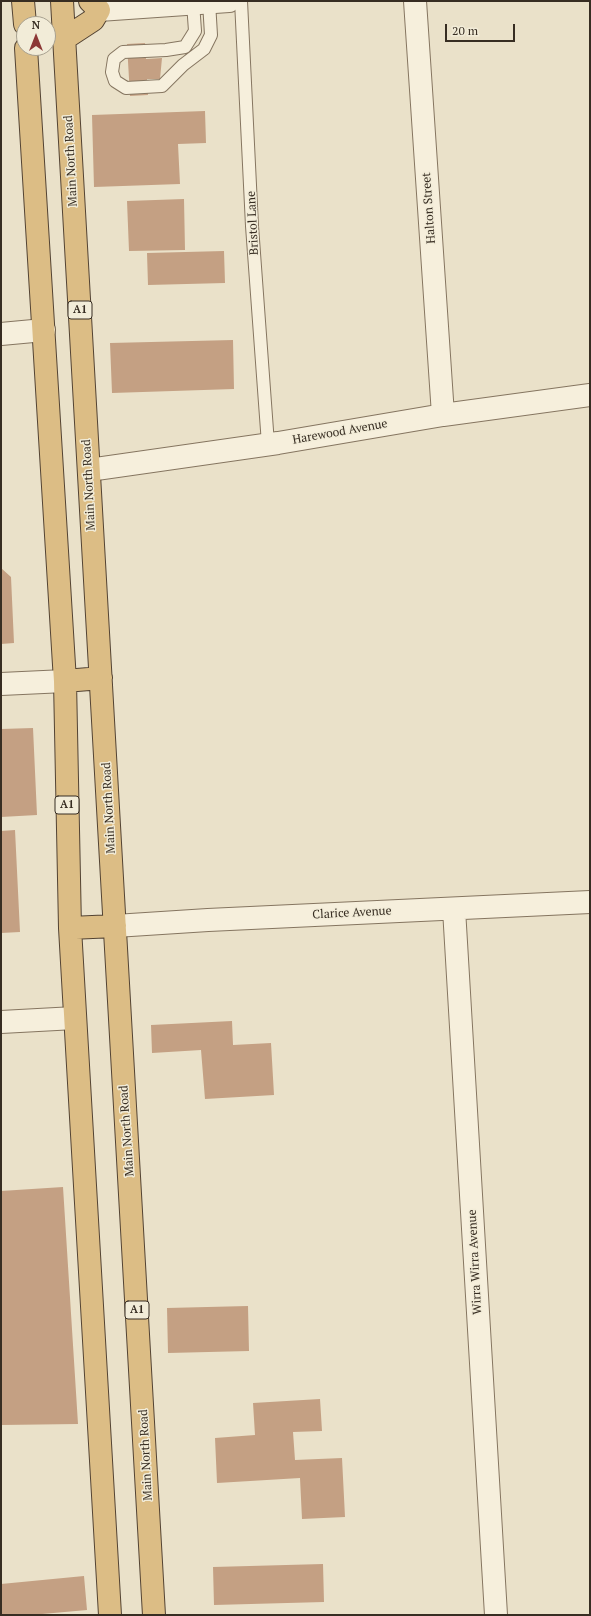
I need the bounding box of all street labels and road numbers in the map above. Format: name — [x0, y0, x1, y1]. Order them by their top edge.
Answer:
street label: Main North Road — [61, 115, 81, 207]
street label: Halton Street — [419, 172, 439, 244]
street label: Bristol Lane — [244, 191, 262, 255]
road number: A1 — [68, 301, 92, 319]
street label: Harewood Avenue — [291, 417, 389, 447]
street label: Main North Road — [79, 439, 99, 531]
street label: Main North Road — [99, 762, 119, 854]
road number: A1 — [55, 796, 79, 814]
street label: Clarice Avenue — [312, 904, 392, 922]
street label: Main North Road — [117, 1085, 137, 1177]
street label: Wirra Wirra Avenue — [465, 1209, 485, 1315]
road number: A1 — [125, 1301, 149, 1319]
street label: Main North Road — [136, 1409, 156, 1501]

